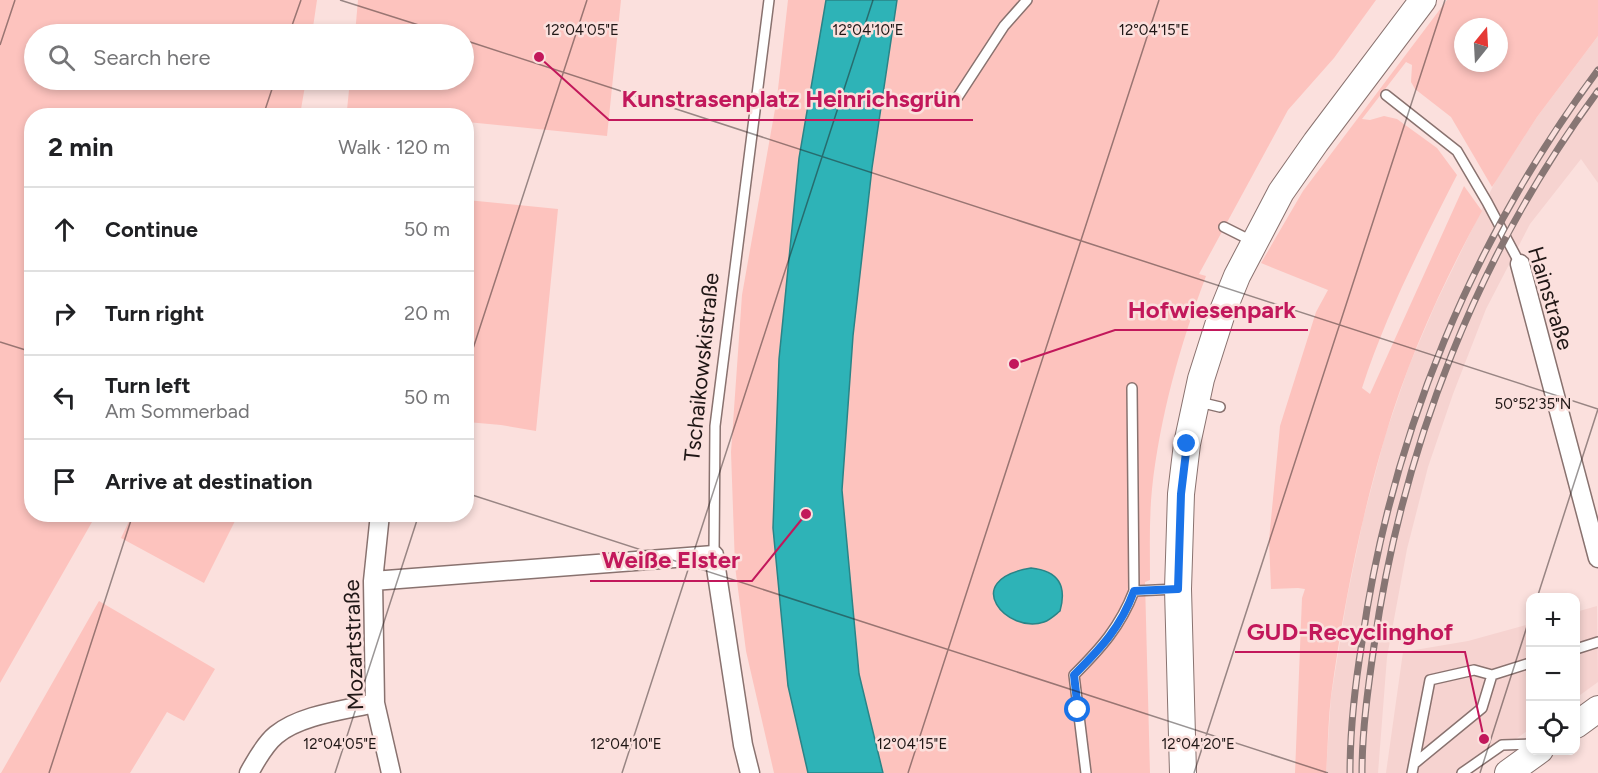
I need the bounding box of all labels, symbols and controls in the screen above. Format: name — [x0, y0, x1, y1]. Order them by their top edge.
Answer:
north arrow — [1454, 18, 1508, 72]
text: 12°04'05"E — [545, 21, 619, 39]
text: 12°04'10"E — [832, 21, 904, 39]
text: 12°04'15"E — [1119, 21, 1189, 39]
search box — [24, 24, 474, 90]
icon: search — [45, 41, 78, 74]
text: Search here — [93, 44, 211, 71]
callout: Kunstrasenplatz Heinrichsgrün — [609, 78, 973, 120]
text: Kunstrasenplatz Heinrichsgrün — [621, 84, 961, 113]
text: 2 min — [48, 131, 114, 163]
text: Walk · 120 m — [338, 135, 450, 159]
icon: ahead — [48, 213, 81, 246]
text: Continue — [105, 216, 198, 243]
text: 50 m — [404, 217, 450, 241]
street label: Hainstraße — [1522, 243, 1579, 353]
street label: Tschaikowskistraße — [678, 271, 725, 463]
callout: Hofwiesenpark — [1115, 288, 1308, 330]
text: Hofwiesenpark — [1128, 295, 1296, 324]
icon: right — [48, 297, 81, 330]
text: Turn right — [105, 300, 204, 327]
text: 20 m — [404, 301, 450, 325]
text: Turn left — [105, 372, 191, 399]
icon: left — [48, 381, 81, 414]
text: 50 m — [404, 385, 450, 409]
text: 50°52'35"N — [1495, 395, 1571, 413]
text: Am Sommerbad — [105, 399, 250, 423]
route end — [1173, 430, 1199, 456]
icon: arrive — [48, 465, 81, 498]
text: Arrive at destination — [105, 468, 313, 495]
callout: Weiße Elster — [590, 539, 752, 581]
text: Weiße Elster — [602, 545, 740, 574]
street label: Mozartstraße — [338, 579, 369, 711]
map controls — [1526, 593, 1580, 755]
button: + — [1526, 593, 1580, 647]
callout: GUD-Recyclinghof — [1235, 610, 1465, 652]
text: GUD-Recyclinghof — [1247, 617, 1454, 646]
button: − — [1526, 647, 1580, 701]
route start — [1064, 696, 1090, 722]
button: locate — [1526, 701, 1580, 755]
text: 12°04'05"E — [303, 735, 377, 753]
text: 12°04'10"E — [590, 735, 662, 753]
text: 12°04'15"E — [877, 735, 947, 753]
text: 12°04'20"E — [1161, 735, 1235, 753]

